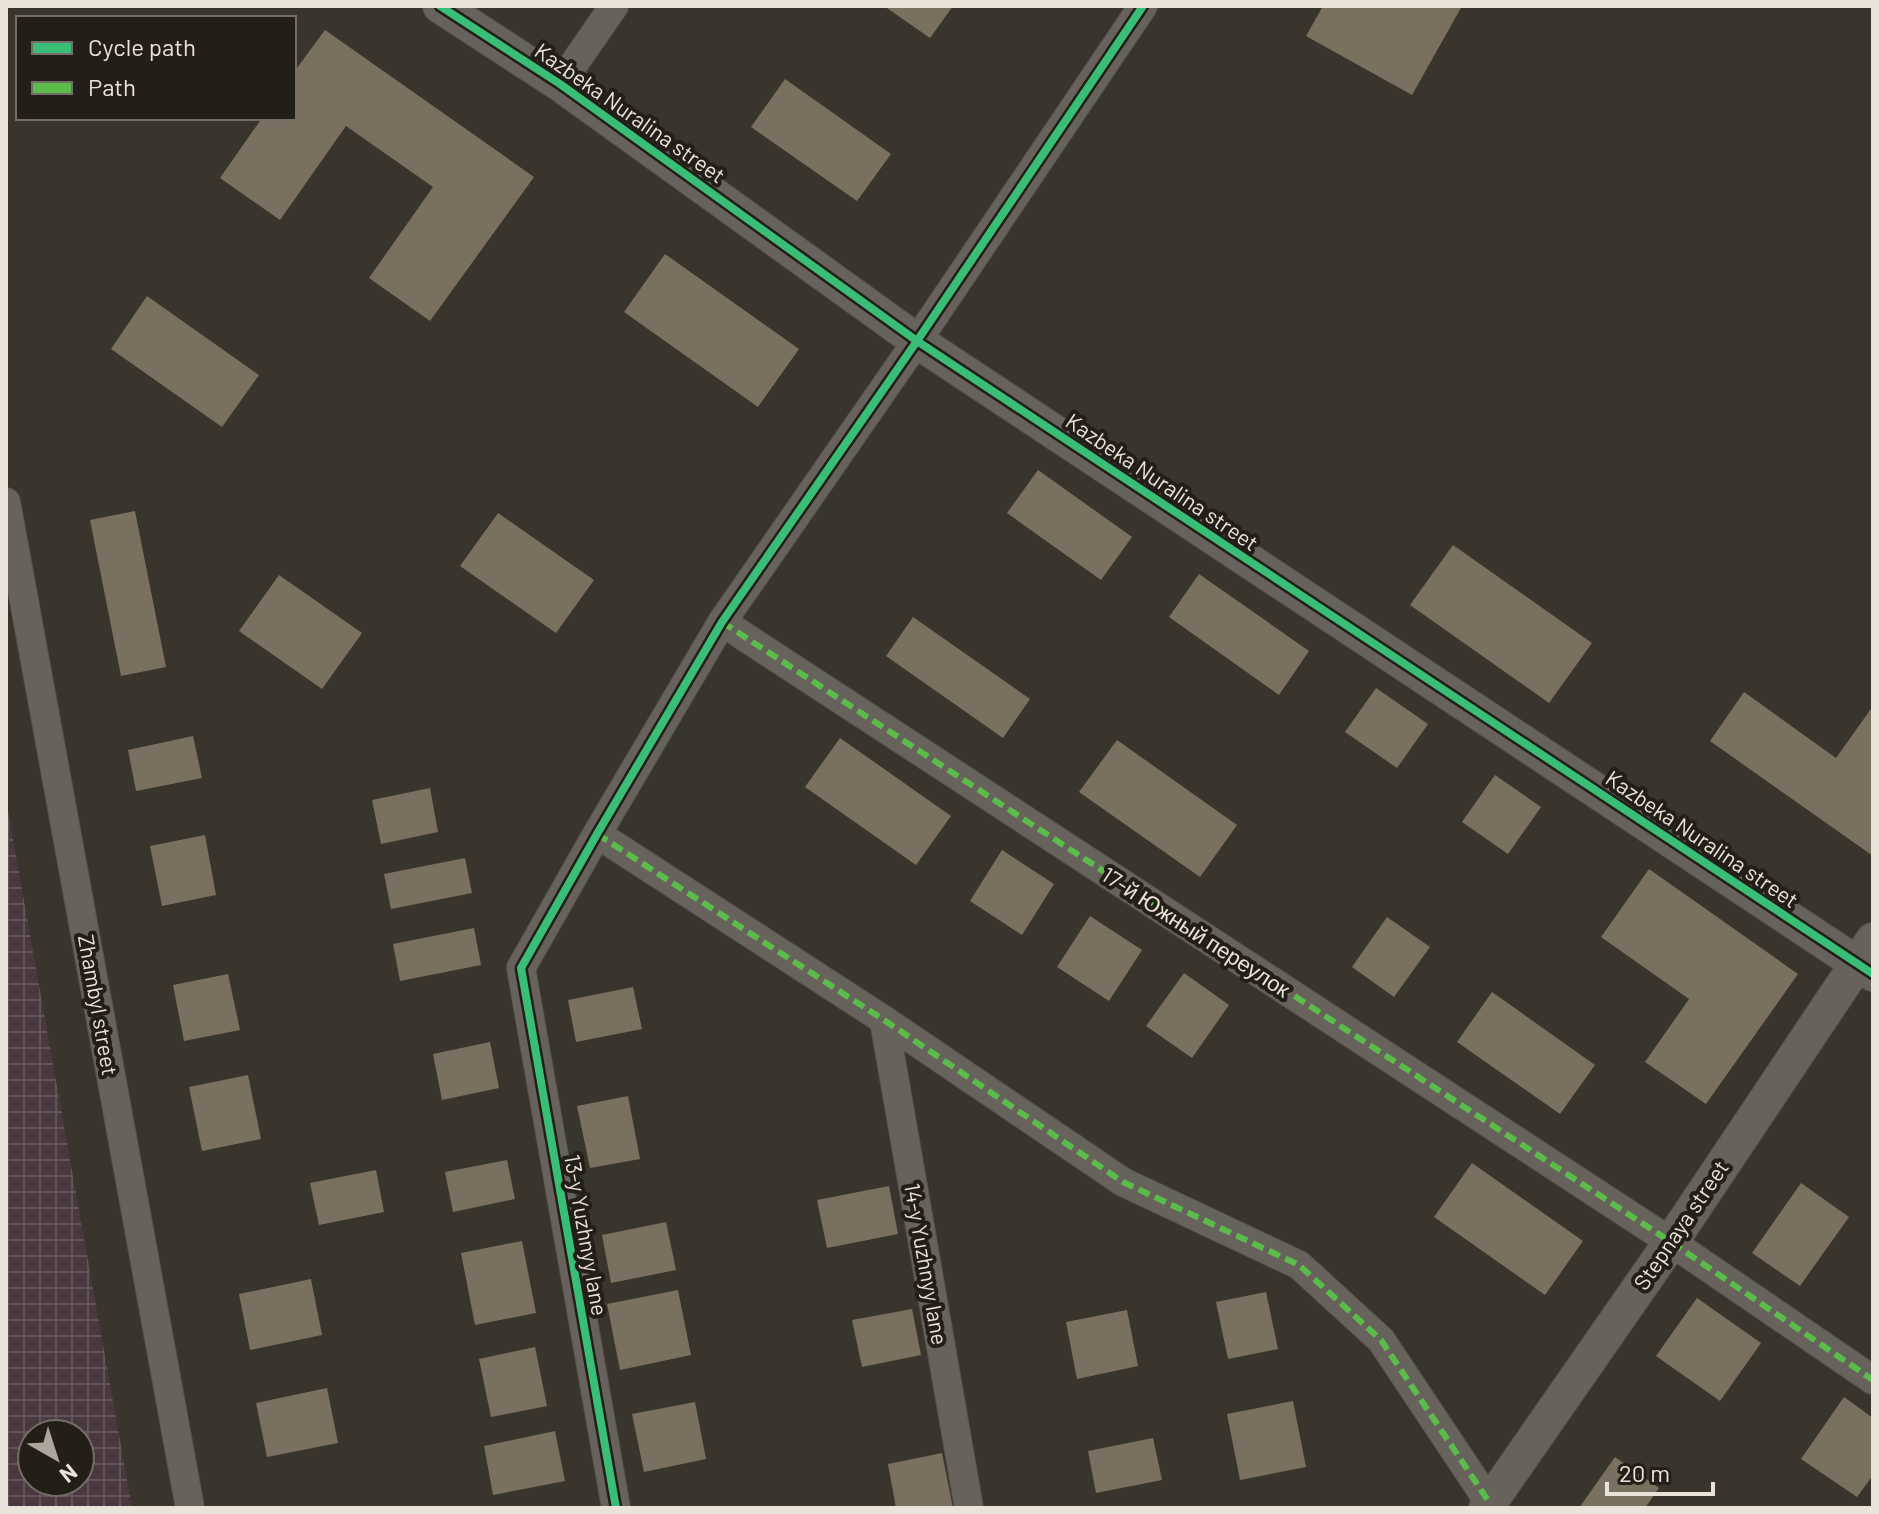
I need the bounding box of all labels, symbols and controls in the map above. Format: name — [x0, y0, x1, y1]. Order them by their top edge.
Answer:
legend — [16, 16, 296, 120]
text: Cycle path — [88, 32, 196, 61]
street label: Kazbeka Nuralina street — [530, 37, 731, 188]
text: Path — [88, 72, 136, 101]
street label: Kazbeka Nuralina street — [1061, 407, 1264, 555]
street label: Kazbeka Nuralina street — [1601, 764, 1804, 912]
street label: 17-й Южный переулок — [1097, 861, 1296, 1003]
street label: Zhambyl street — [74, 932, 124, 1077]
street label: 13-y Yuzhnyy lane — [560, 1152, 614, 1317]
street label: Stepnaya street — [1627, 1155, 1733, 1294]
street label: 14-y Yuzhnyy lane — [900, 1181, 954, 1347]
north arrow — [16, 1418, 96, 1498]
scale bar — [1607, 1446, 1713, 1496]
text: 20 m — [1619, 1458, 1670, 1487]
text: N — [55, 1460, 83, 1489]

